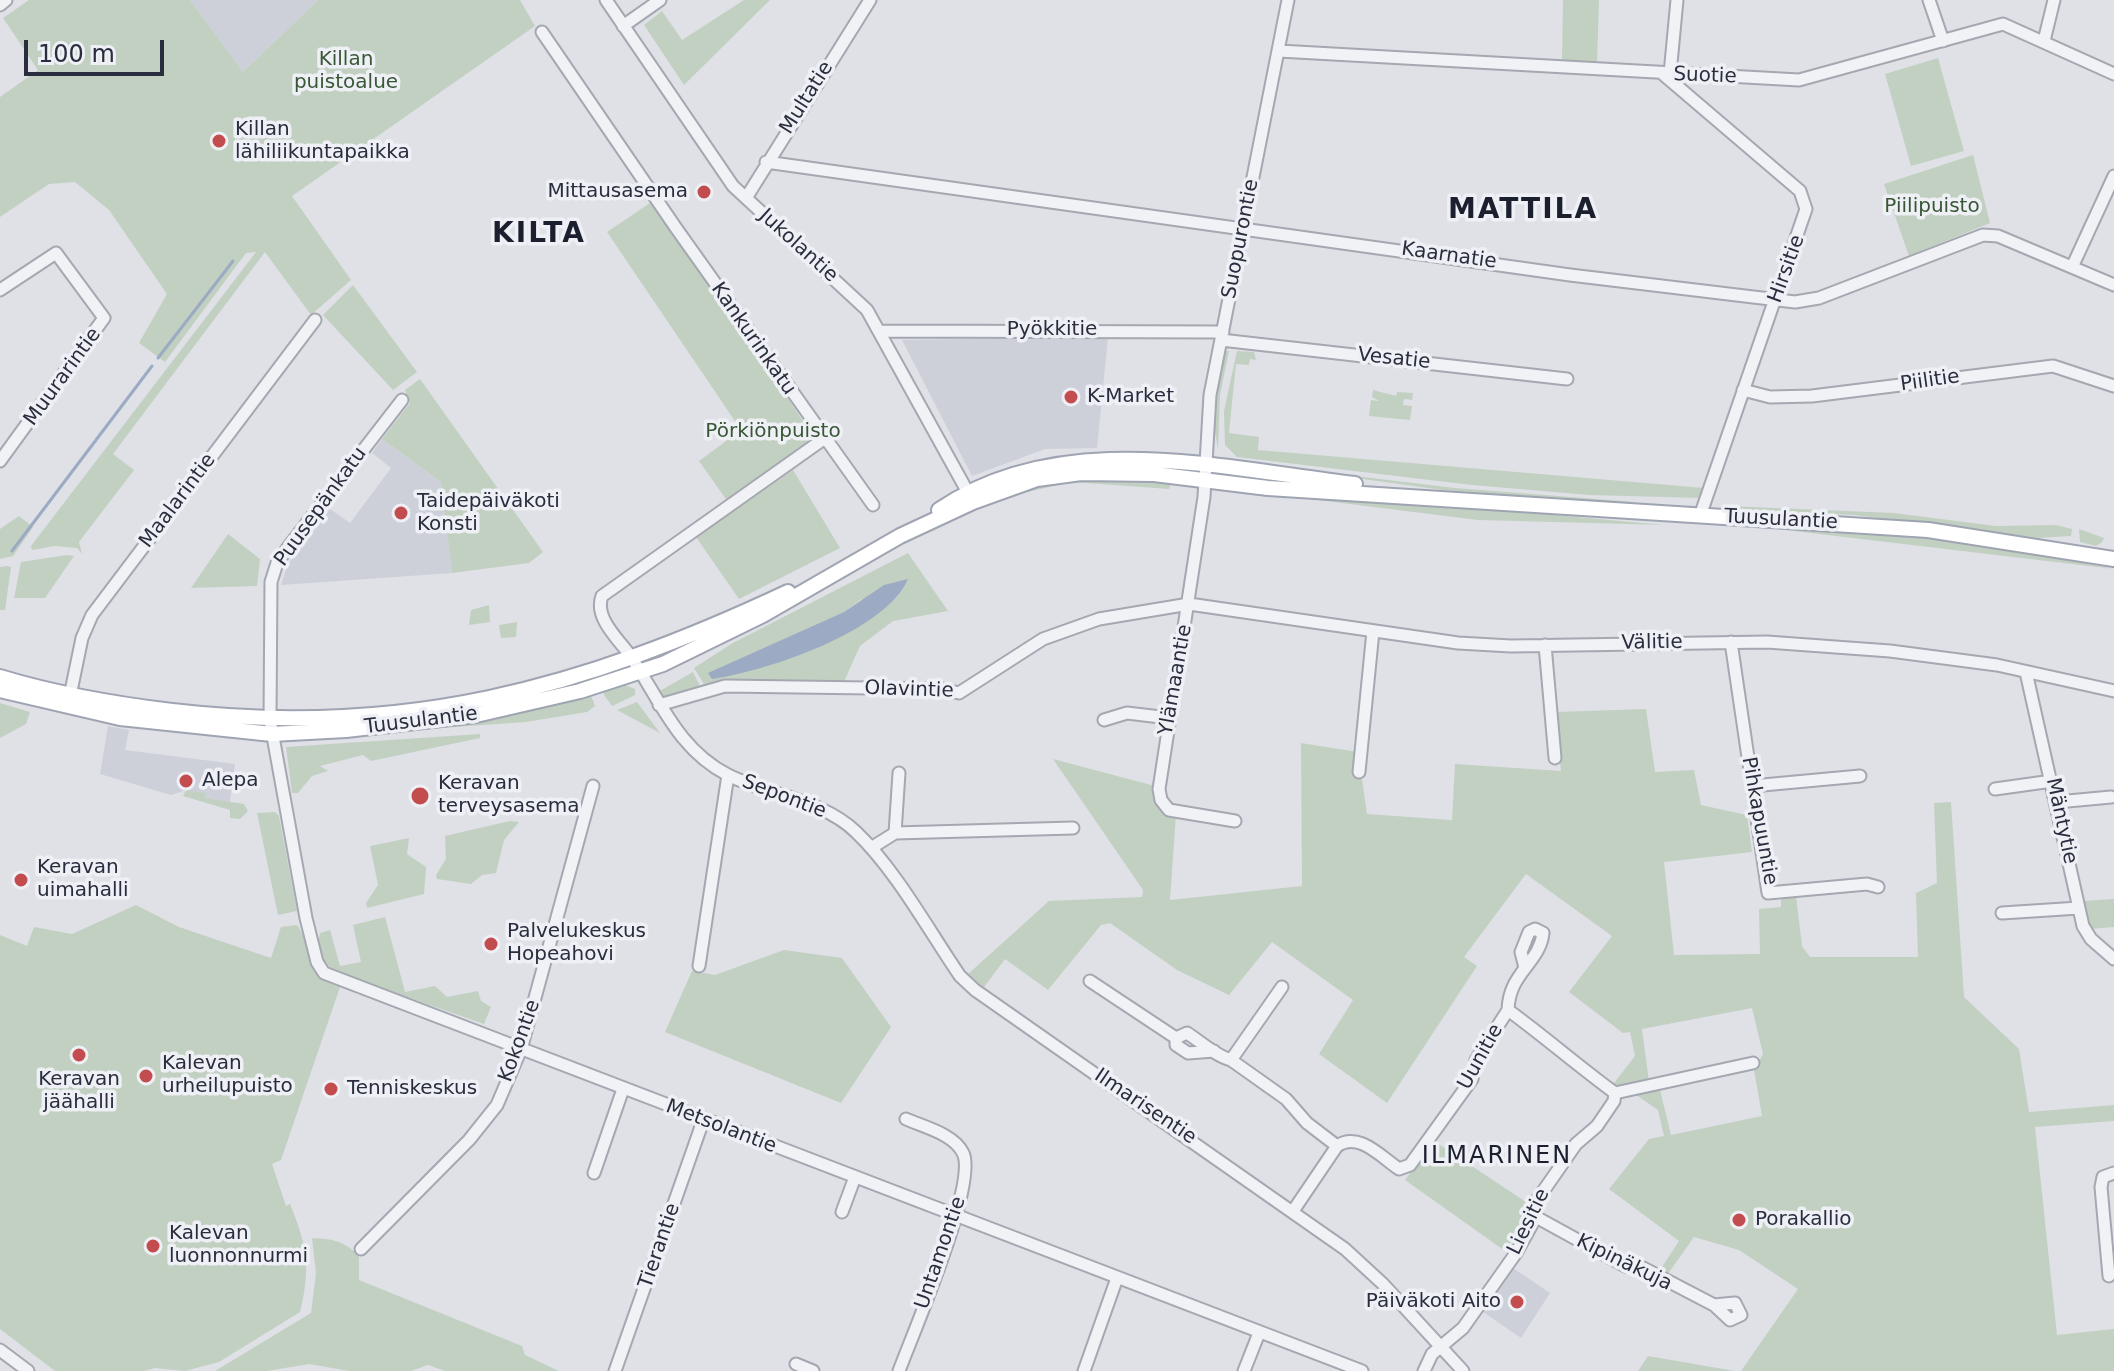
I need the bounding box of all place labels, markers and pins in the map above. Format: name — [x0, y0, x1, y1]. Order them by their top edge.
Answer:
place label: Killan lähiliikuntapaikka — [235, 118, 410, 165]
marker: Killan lähiliikuntapaikka — [210, 132, 228, 150]
place label: Mittausasema — [547, 180, 688, 204]
marker: Mittausasema — [695, 183, 713, 201]
place label: K-Market — [1087, 385, 1174, 409]
marker: K-Market — [1062, 388, 1080, 406]
place label: Taidepäiväkoti Konsti — [417, 490, 560, 537]
marker: Taidepäiväkoti Konsti — [392, 504, 410, 522]
place label: Alepa — [202, 769, 258, 793]
marker: Alepa — [177, 772, 195, 790]
place label: Keravan terveysasema — [438, 772, 579, 819]
marker: Keravan terveysasema — [409, 785, 431, 807]
place label: Keravan uimahalli — [37, 856, 129, 903]
marker: Keravan uimahalli — [12, 871, 30, 889]
place label: Palvelukeskus Hopeahovi — [507, 920, 646, 967]
marker: Palvelukeskus Hopeahovi — [482, 935, 500, 953]
marker: Keravan jäähalli — [70, 1046, 88, 1064]
place label: Kalevan urheilupuisto — [162, 1052, 293, 1099]
marker: Kalevan urheilupuisto — [137, 1067, 155, 1085]
place label: Keravan jäähalli — [38, 1068, 120, 1115]
place label: Tenniskeskus — [347, 1077, 477, 1101]
marker: Tenniskeskus — [322, 1080, 340, 1098]
place label: Porakallio — [1755, 1208, 1851, 1232]
marker: Porakallio — [1730, 1211, 1748, 1229]
place label: Kalevan luonnonnurmi — [169, 1222, 308, 1269]
marker: Kalevan luonnonnurmi — [144, 1237, 162, 1255]
place label: Päiväkoti Aito — [1366, 1290, 1501, 1314]
marker: Päiväkoti Aito — [1508, 1293, 1526, 1311]

